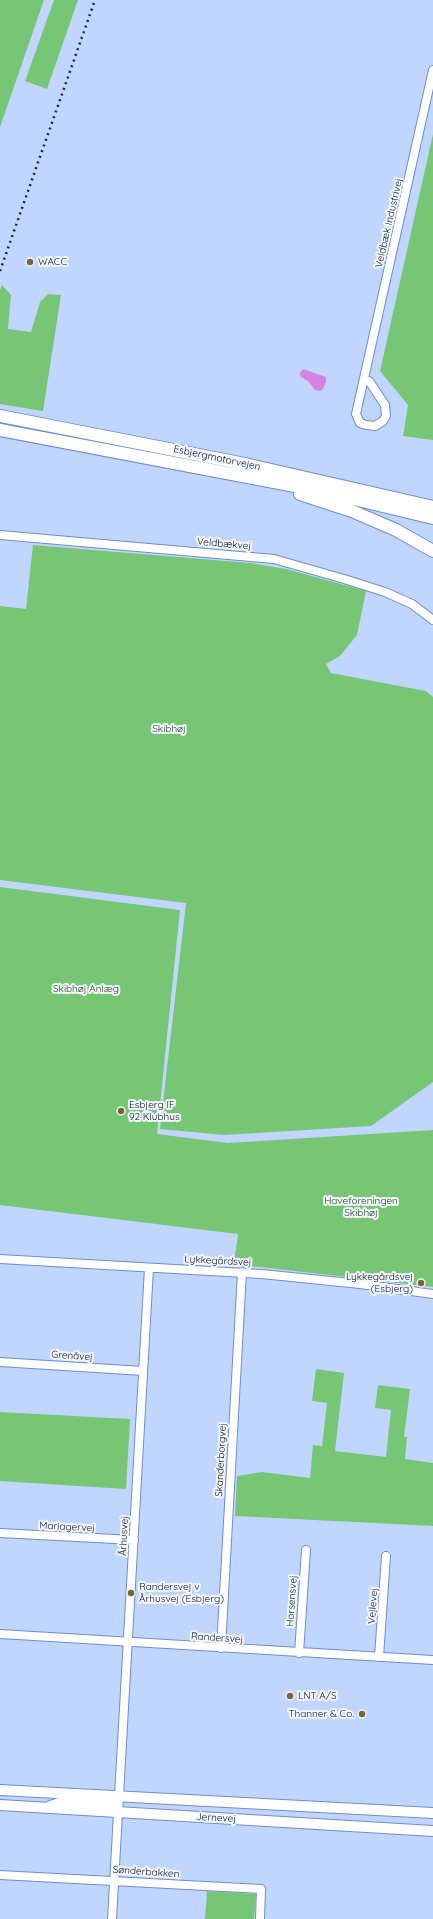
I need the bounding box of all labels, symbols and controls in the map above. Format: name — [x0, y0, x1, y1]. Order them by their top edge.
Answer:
street label: Veldbæk Industrivej — [373, 177, 405, 269]
place label: WACC — [38, 256, 67, 268]
marker: WACC — [25, 257, 35, 267]
street label: Esbjergmotorvejen — [172, 443, 262, 473]
street label: Veldbækvej — [196, 536, 252, 552]
park label: Skibhøj — [152, 723, 186, 735]
park label: Skibhøj Anlæg — [53, 983, 119, 995]
place label: Esbjerg IF 92 Klubhus — [129, 1099, 180, 1122]
marker: Esbjerg IF 92 Klubhus — [116, 1106, 126, 1116]
park label: Haveforeningen Skibhøj — [324, 1195, 398, 1218]
street label: Lykkegårdsvej — [184, 1253, 252, 1269]
place label: Lykkegårdsvej (Esbjerg) — [346, 1271, 413, 1294]
marker: Lykkegårdsvej (Esbjerg) — [416, 1278, 426, 1288]
street label: Grenåvej — [51, 1349, 93, 1363]
street label: Skanderborgvej — [213, 1423, 229, 1497]
street label: Århusvej — [117, 1516, 131, 1556]
street label: Mariagervej — [39, 1520, 95, 1534]
street label: Horsensvej — [284, 1575, 300, 1627]
place label: Randersvej v Århusvej (Esbjerg) — [139, 1581, 224, 1604]
marker: Randersvej v Århusvej (Esbjerg) — [126, 1588, 136, 1598]
street label: Vejlevej — [366, 1588, 380, 1624]
street label: Randersvej — [190, 1630, 244, 1646]
place label: LNT A/S — [298, 1690, 337, 1702]
marker: LNT A/S — [285, 1691, 295, 1701]
place label: Thanner & Co. — [289, 1708, 354, 1720]
marker: Thanner & Co. — [357, 1709, 367, 1719]
street label: Jernevej — [196, 1811, 236, 1825]
street label: Sønderbakken — [112, 1864, 180, 1880]

